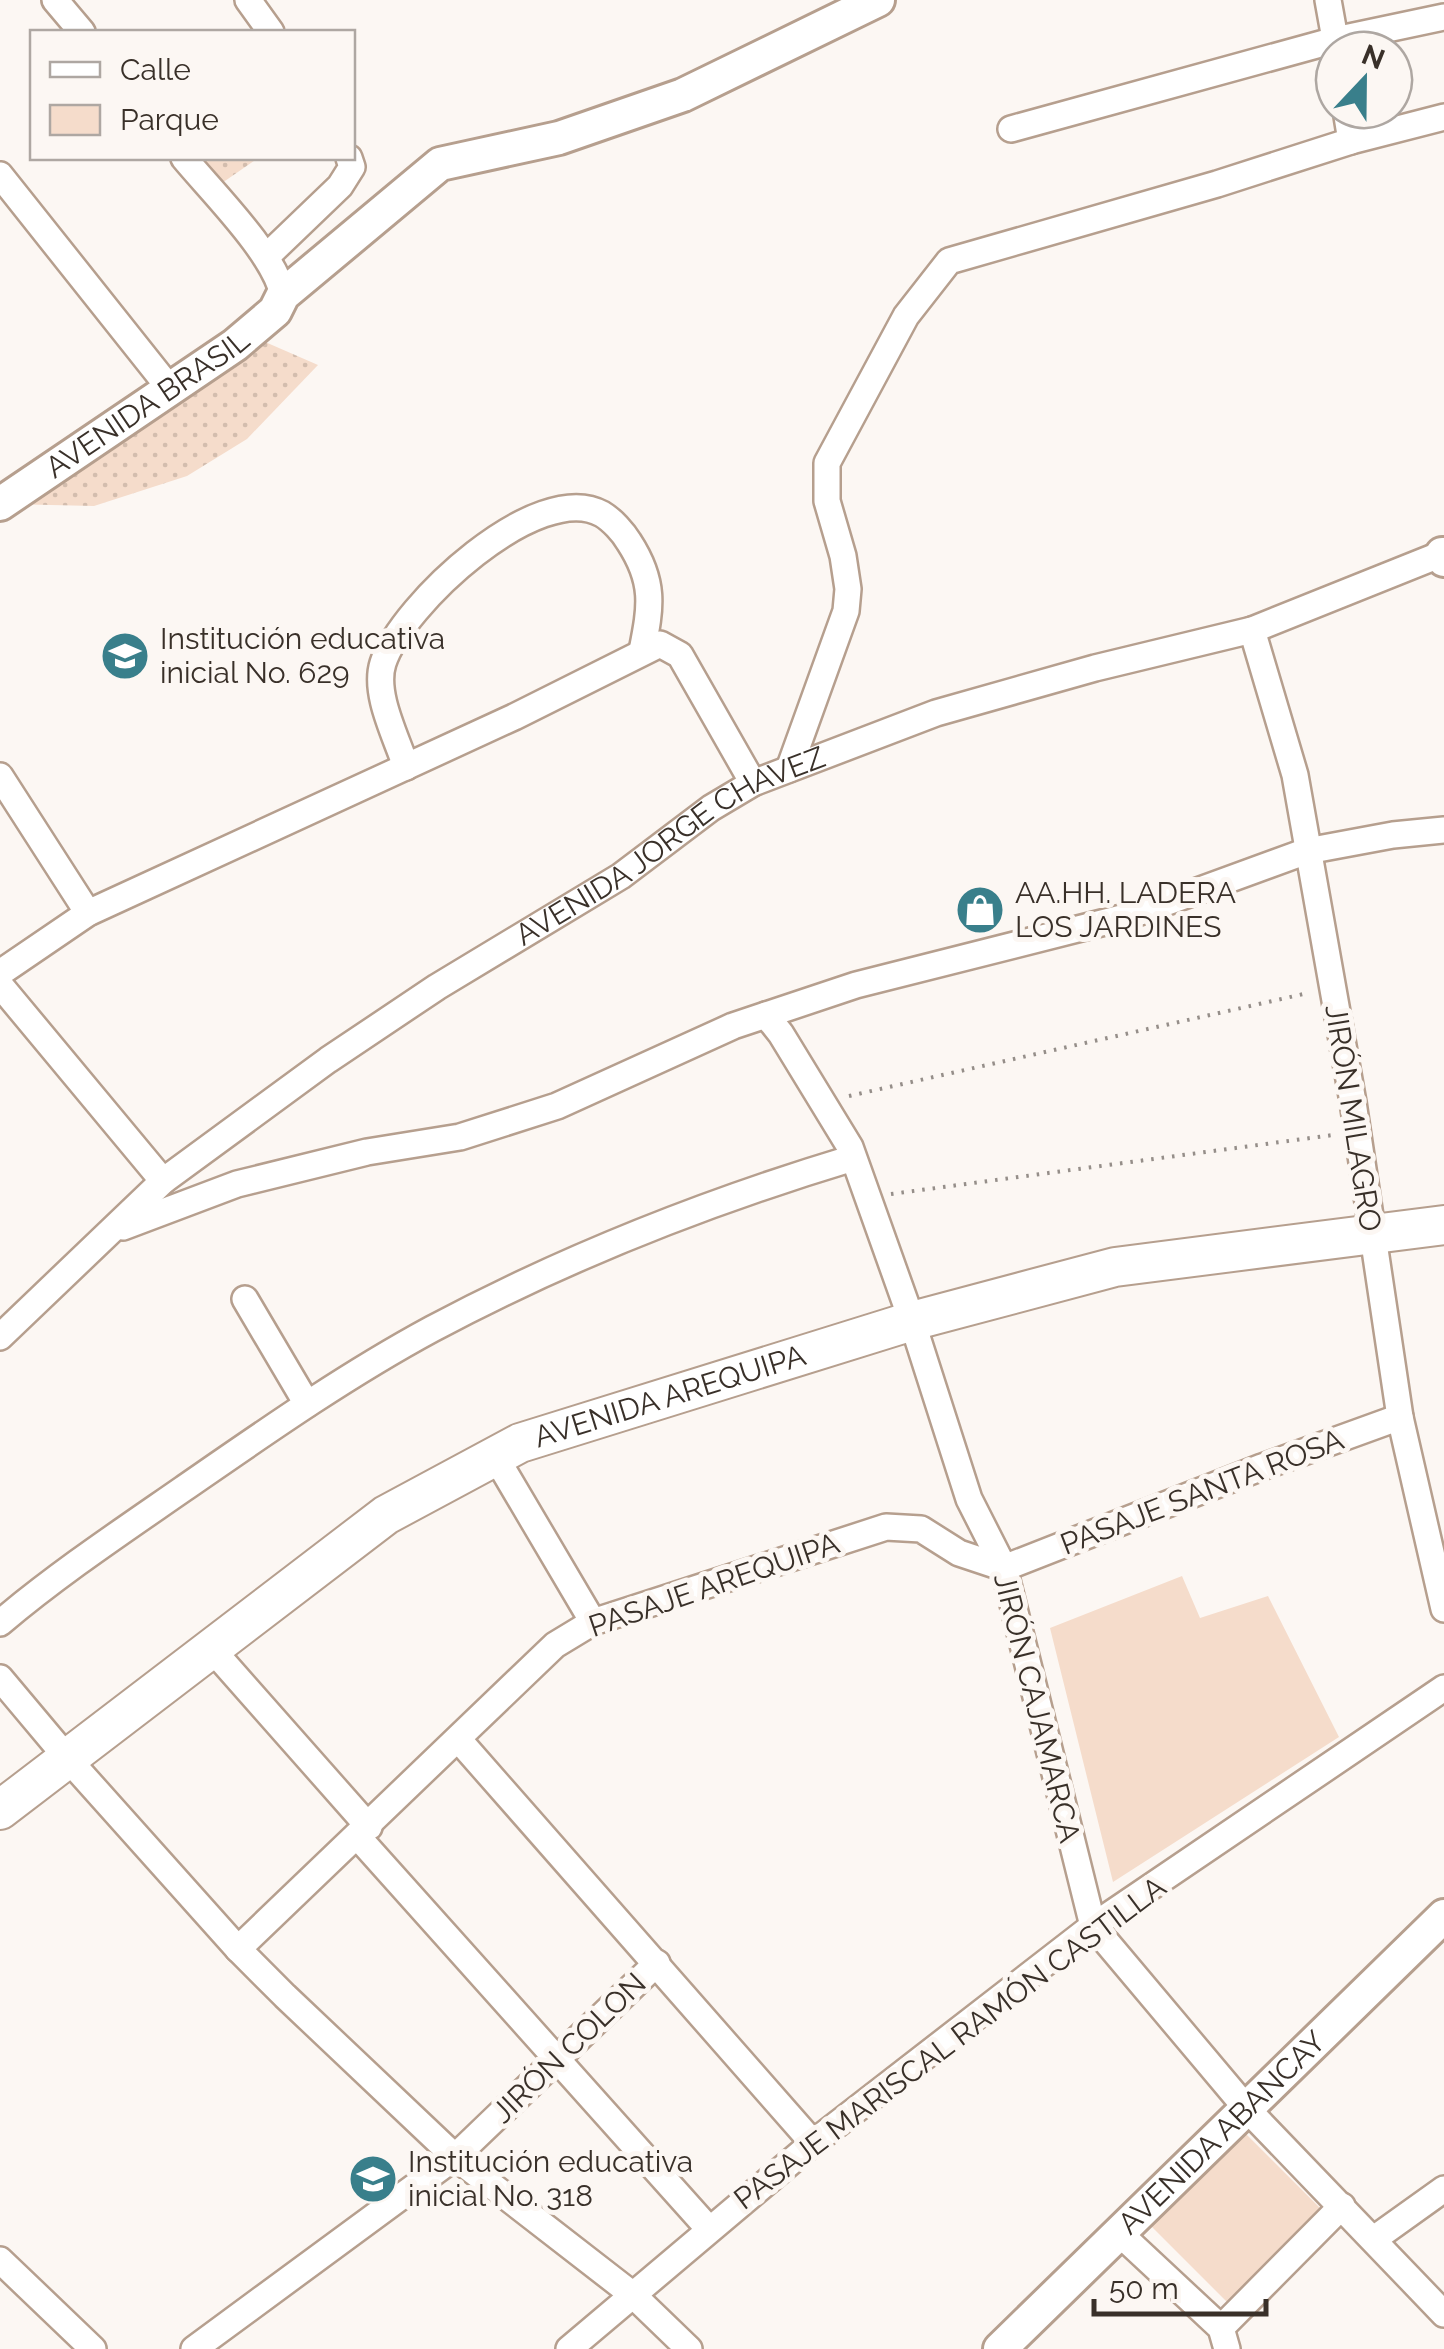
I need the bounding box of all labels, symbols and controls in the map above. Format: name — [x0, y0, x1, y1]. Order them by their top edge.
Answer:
legend — [30, 30, 355, 160]
north arrow — [1314, 30, 1414, 130]
text: N — [1357, 38, 1389, 77]
text: Calle — [120, 52, 191, 87]
text: Parque — [120, 102, 219, 137]
street label: AVENIDA BRASIL — [39, 322, 257, 485]
place label: Institución educativa inicial No. 629 — [160, 621, 445, 690]
school or university icon: Institución educativa inicial No. 629 — [99, 630, 151, 682]
street label: AVENIDA JORGE CHAVEZ — [509, 739, 830, 953]
place label: AA.HH. LADERA LOS JARDINES — [1015, 875, 1236, 944]
shop icon: AA.HH. LADERA LOS JARDINES — [954, 884, 1006, 936]
street label: JIRÓN MILAGRO — [1318, 1002, 1389, 1234]
street label: AVENIDA AREQUIPA — [530, 1337, 810, 1455]
street label: PASAJE SANTA ROSA — [1055, 1421, 1348, 1562]
street label: PASAJE AREQUIPA — [584, 1525, 844, 1644]
street label: JIRÓN CAJAMARCA — [987, 1570, 1088, 1846]
street label: PASAJE MARISCAL RAMÓN CASTILLA — [727, 1869, 1172, 2216]
street label: JIRÓN COLON — [485, 1966, 653, 2130]
street label: AVENIDA ABANCAY — [1111, 2023, 1333, 2241]
place label: Institución educativa inicial No. 318 — [408, 2144, 693, 2213]
school or university icon: Institución educativa inicial No. 318 — [347, 2153, 399, 2205]
scale bar — [1094, 2254, 1266, 2316]
text: 50 m — [1109, 2271, 1179, 2306]

